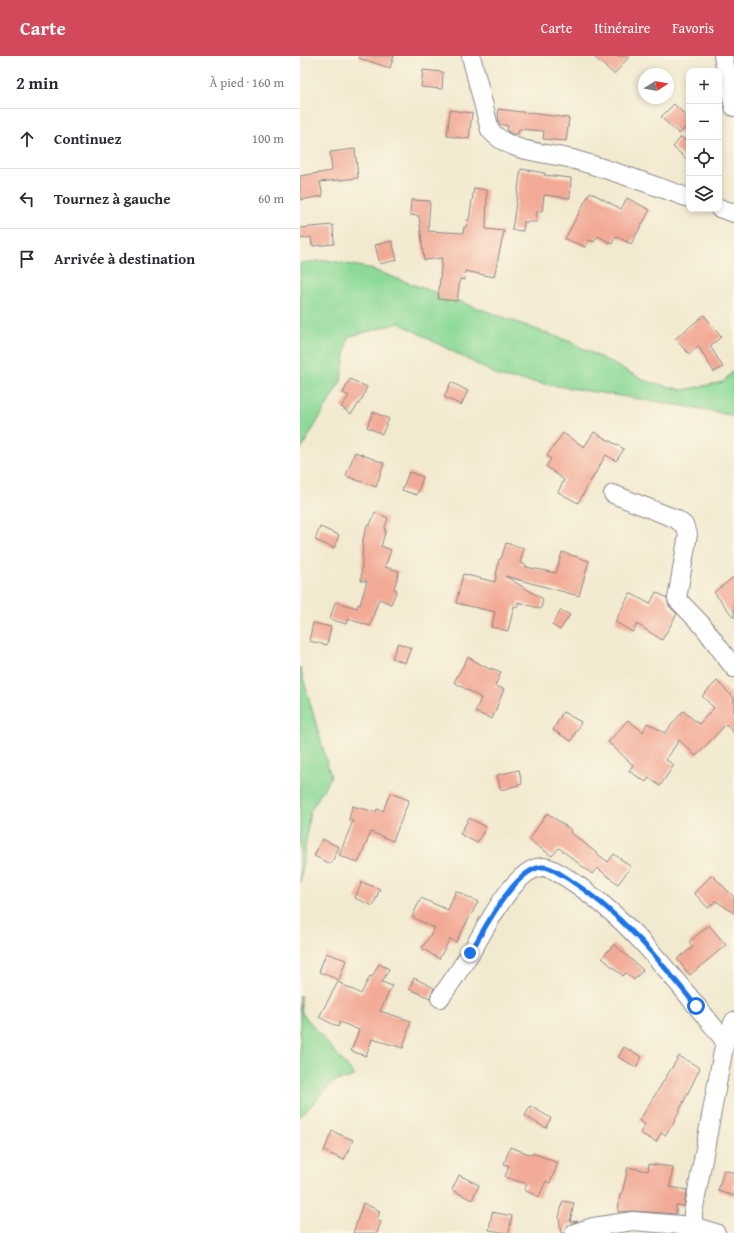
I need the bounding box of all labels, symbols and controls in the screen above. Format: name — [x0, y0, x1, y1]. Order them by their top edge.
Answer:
text: Carte — [20, 14, 66, 42]
text: Carte — [541, 18, 572, 38]
text: Itinéraire — [594, 18, 650, 38]
text: Favoris — [672, 18, 714, 38]
north arrow — [638, 68, 674, 104]
map controls — [686, 68, 722, 212]
button: + — [686, 68, 722, 104]
text: 2 min — [16, 70, 58, 95]
text: À pied · 160 m — [209, 73, 284, 92]
button: − — [686, 104, 722, 140]
icon: ahead — [16, 128, 38, 150]
text: Continuez — [54, 128, 122, 149]
text: 100 m — [252, 129, 284, 148]
button: locate — [686, 140, 722, 176]
button: layers — [686, 176, 722, 212]
icon: left — [16, 188, 38, 210]
text: Tournez à gauche — [54, 188, 171, 209]
text: 60 m — [258, 189, 284, 208]
icon: arrive — [16, 248, 38, 270]
text: Arrivée à destination — [54, 248, 195, 269]
route end — [461, 944, 479, 962]
route start — [687, 997, 705, 1015]

